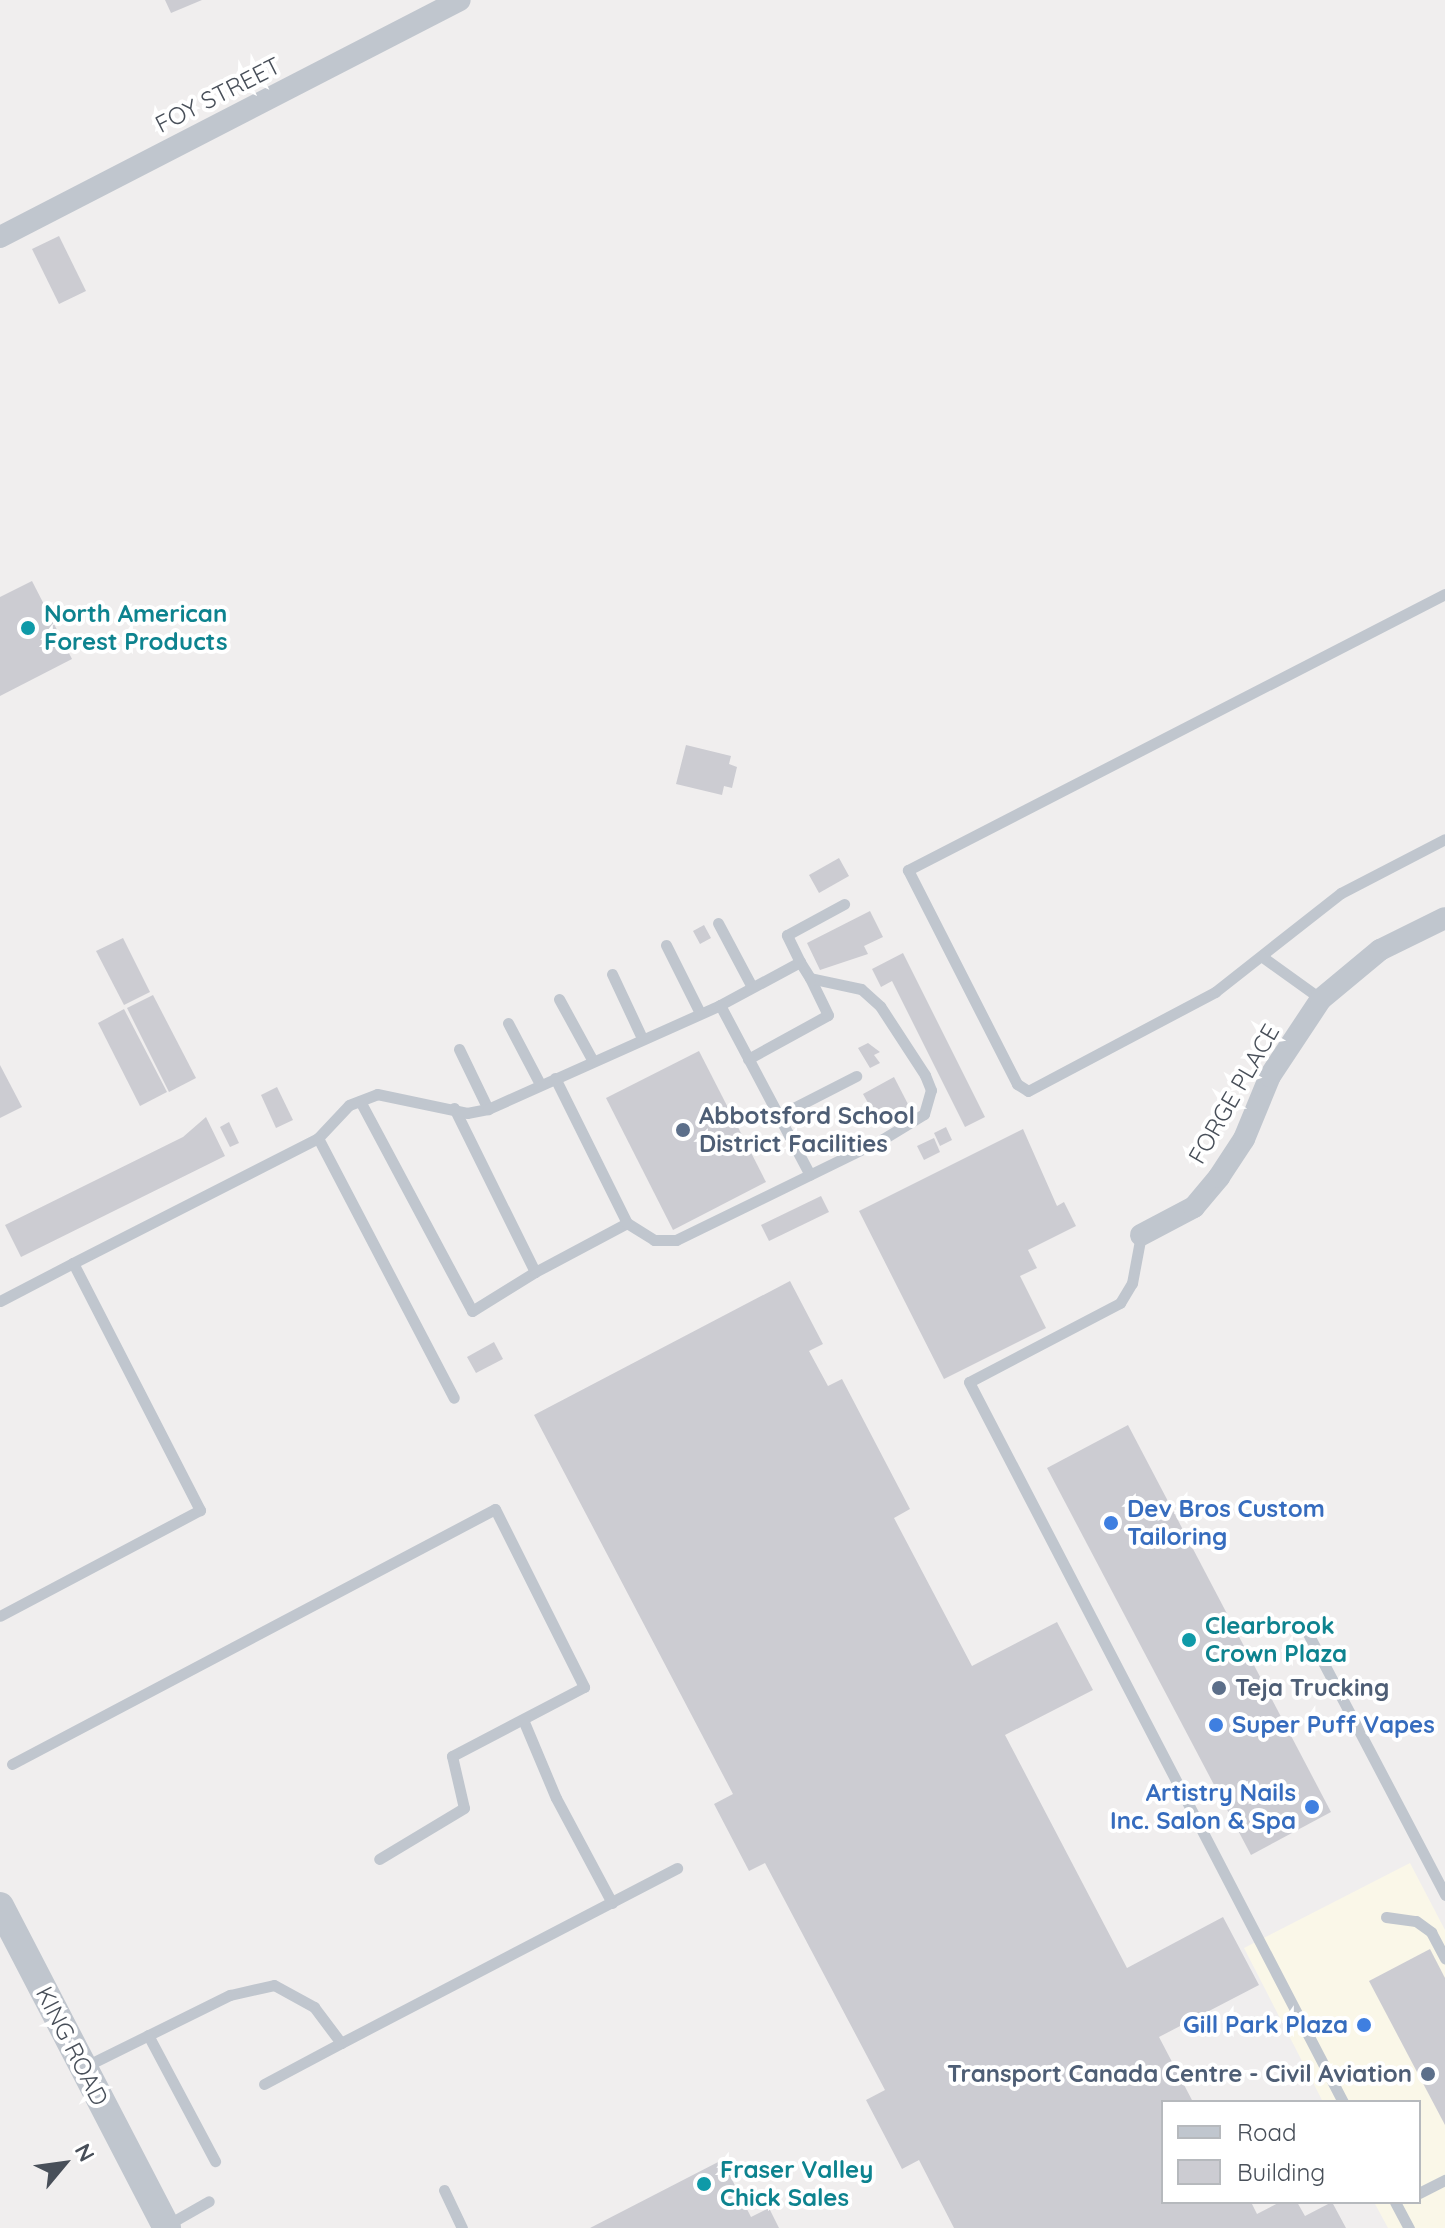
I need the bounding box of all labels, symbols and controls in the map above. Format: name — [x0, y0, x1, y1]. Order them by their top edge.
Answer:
street label: FOY STREET — [150, 51, 286, 139]
place label: North American Forest Products — [44, 600, 227, 656]
marker: North American Forest Products — [19, 619, 37, 637]
street label: FORGE PLACE — [1182, 1019, 1286, 1169]
place label: Abbotsford School District Facilities — [699, 1102, 915, 1158]
marker: Abbotsford School District Facilities — [674, 1121, 692, 1139]
place label: Dev Bros Custom Tailoring — [1127, 1495, 1325, 1551]
marker: Dev Bros Custom Tailoring — [1102, 1514, 1120, 1532]
place label: Clearbrook Crown Plaza — [1205, 1612, 1347, 1668]
marker: Clearbrook Crown Plaza — [1180, 1631, 1198, 1649]
place label: Teja Trucking — [1235, 1674, 1389, 1702]
marker: Teja Trucking — [1210, 1679, 1228, 1697]
place label: Super Puff Vapes — [1232, 1711, 1435, 1739]
marker: Super Puff Vapes — [1207, 1716, 1225, 1734]
place label: Artistry Nails Inc. Salon & Spa — [1110, 1779, 1296, 1835]
marker: Artistry Nails Inc. Salon & Spa — [1303, 1798, 1321, 1816]
street label: KING ROAD — [30, 1982, 114, 2110]
place label: Gill Park Plaza — [1183, 2011, 1348, 2039]
marker: Gill Park Plaza — [1355, 2016, 1373, 2034]
place label: Transport Canada Centre - Civil Aviation — [947, 2060, 1412, 2088]
marker: Transport Canada Centre - Civil Aviation — [1419, 2065, 1437, 2083]
legend — [1161, 2100, 1421, 2204]
text: Road — [1237, 2117, 1297, 2147]
north arrow — [24, 2124, 104, 2204]
text: N — [69, 2138, 101, 2166]
place label: Fraser Valley Chick Sales — [720, 2156, 873, 2212]
text: Building — [1237, 2157, 1325, 2187]
marker: Fraser Valley Chick Sales — [695, 2175, 713, 2193]

